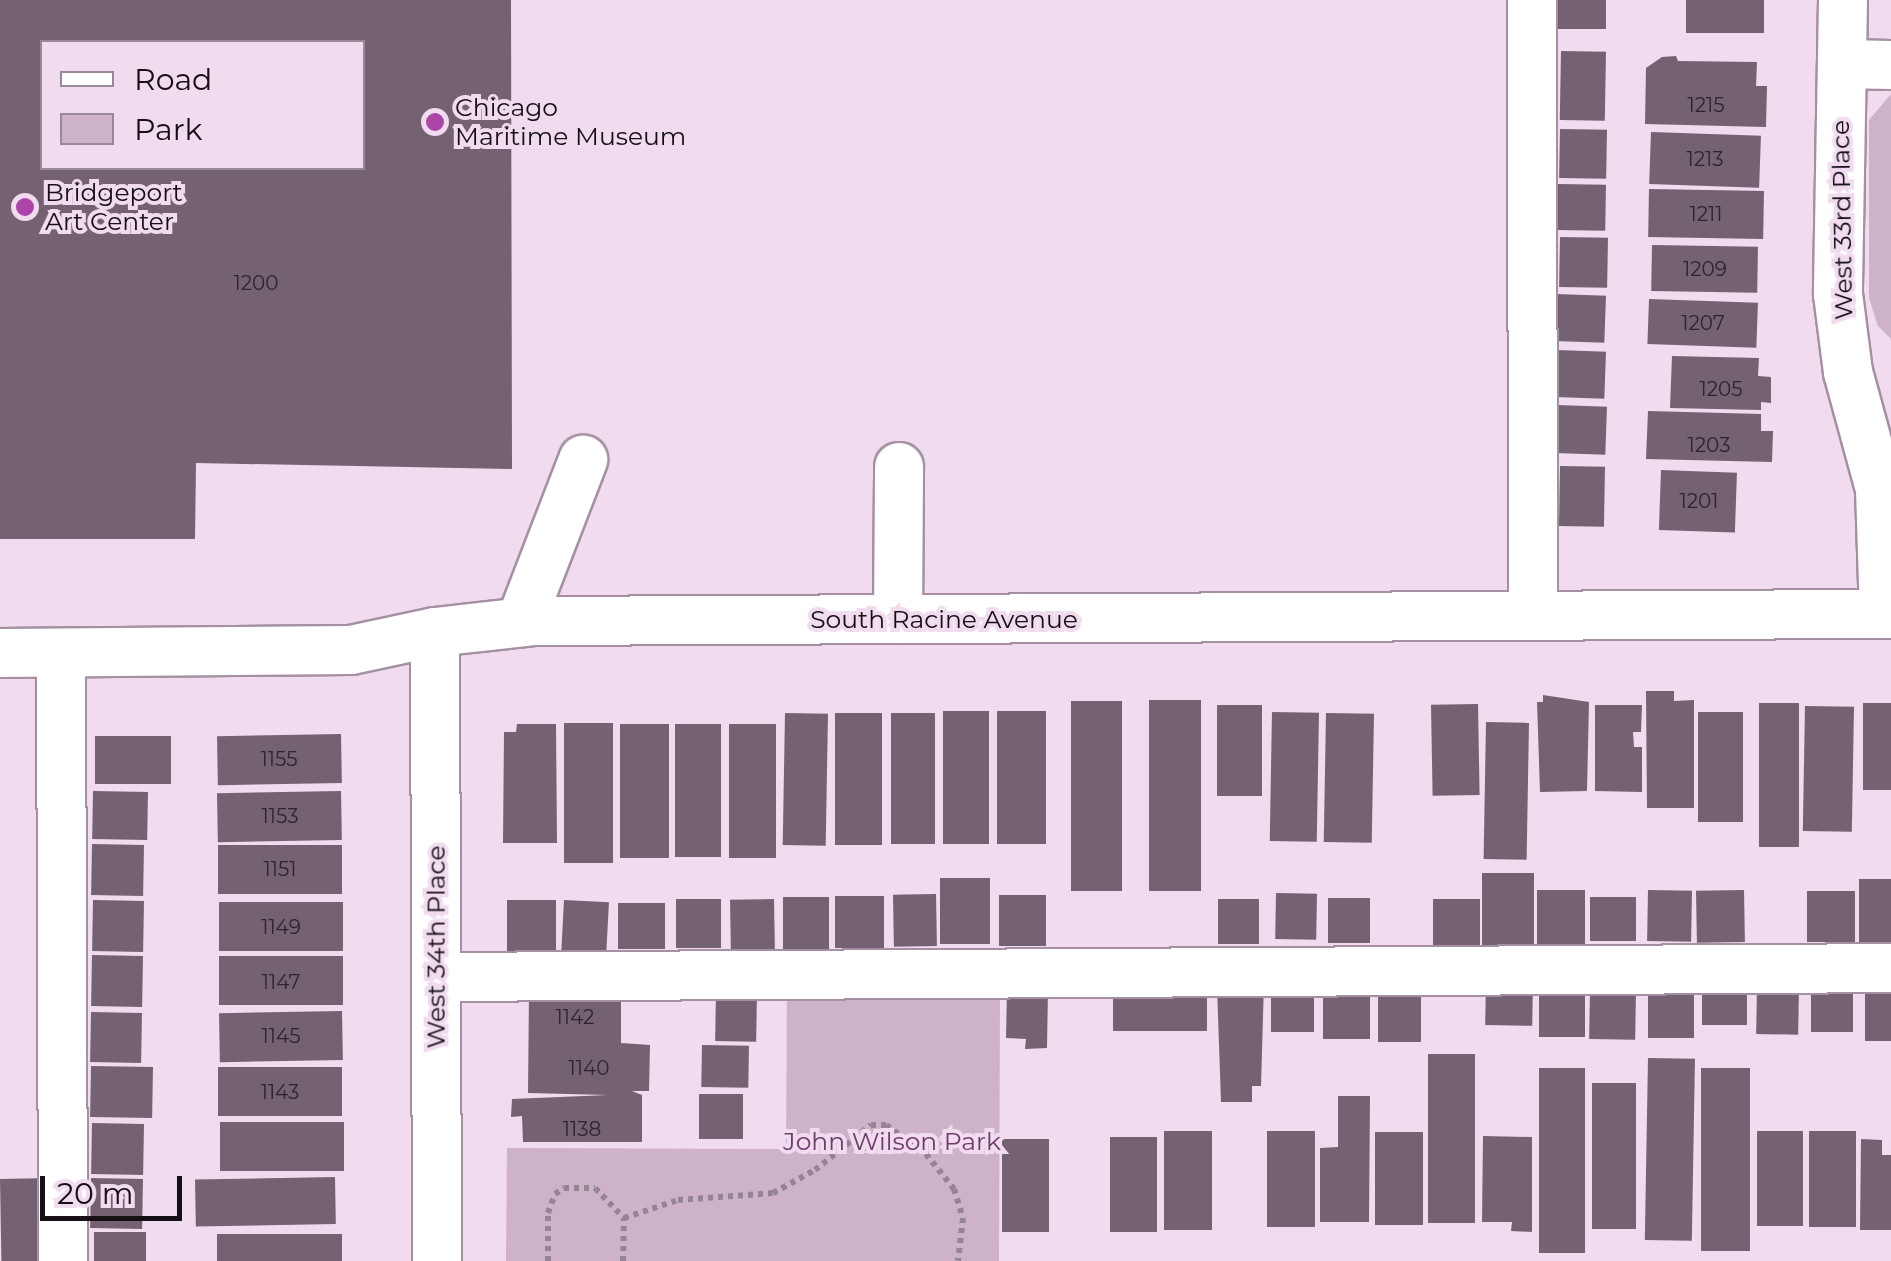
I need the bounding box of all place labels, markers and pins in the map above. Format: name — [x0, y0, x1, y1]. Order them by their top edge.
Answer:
place label: Chicago Maritime Museum — [455, 93, 686, 152]
marker: Chicago Maritime Museum — [424, 111, 446, 133]
place label: Bridgeport Art Center — [45, 178, 183, 237]
marker: Bridgeport Art Center — [14, 196, 36, 218]

